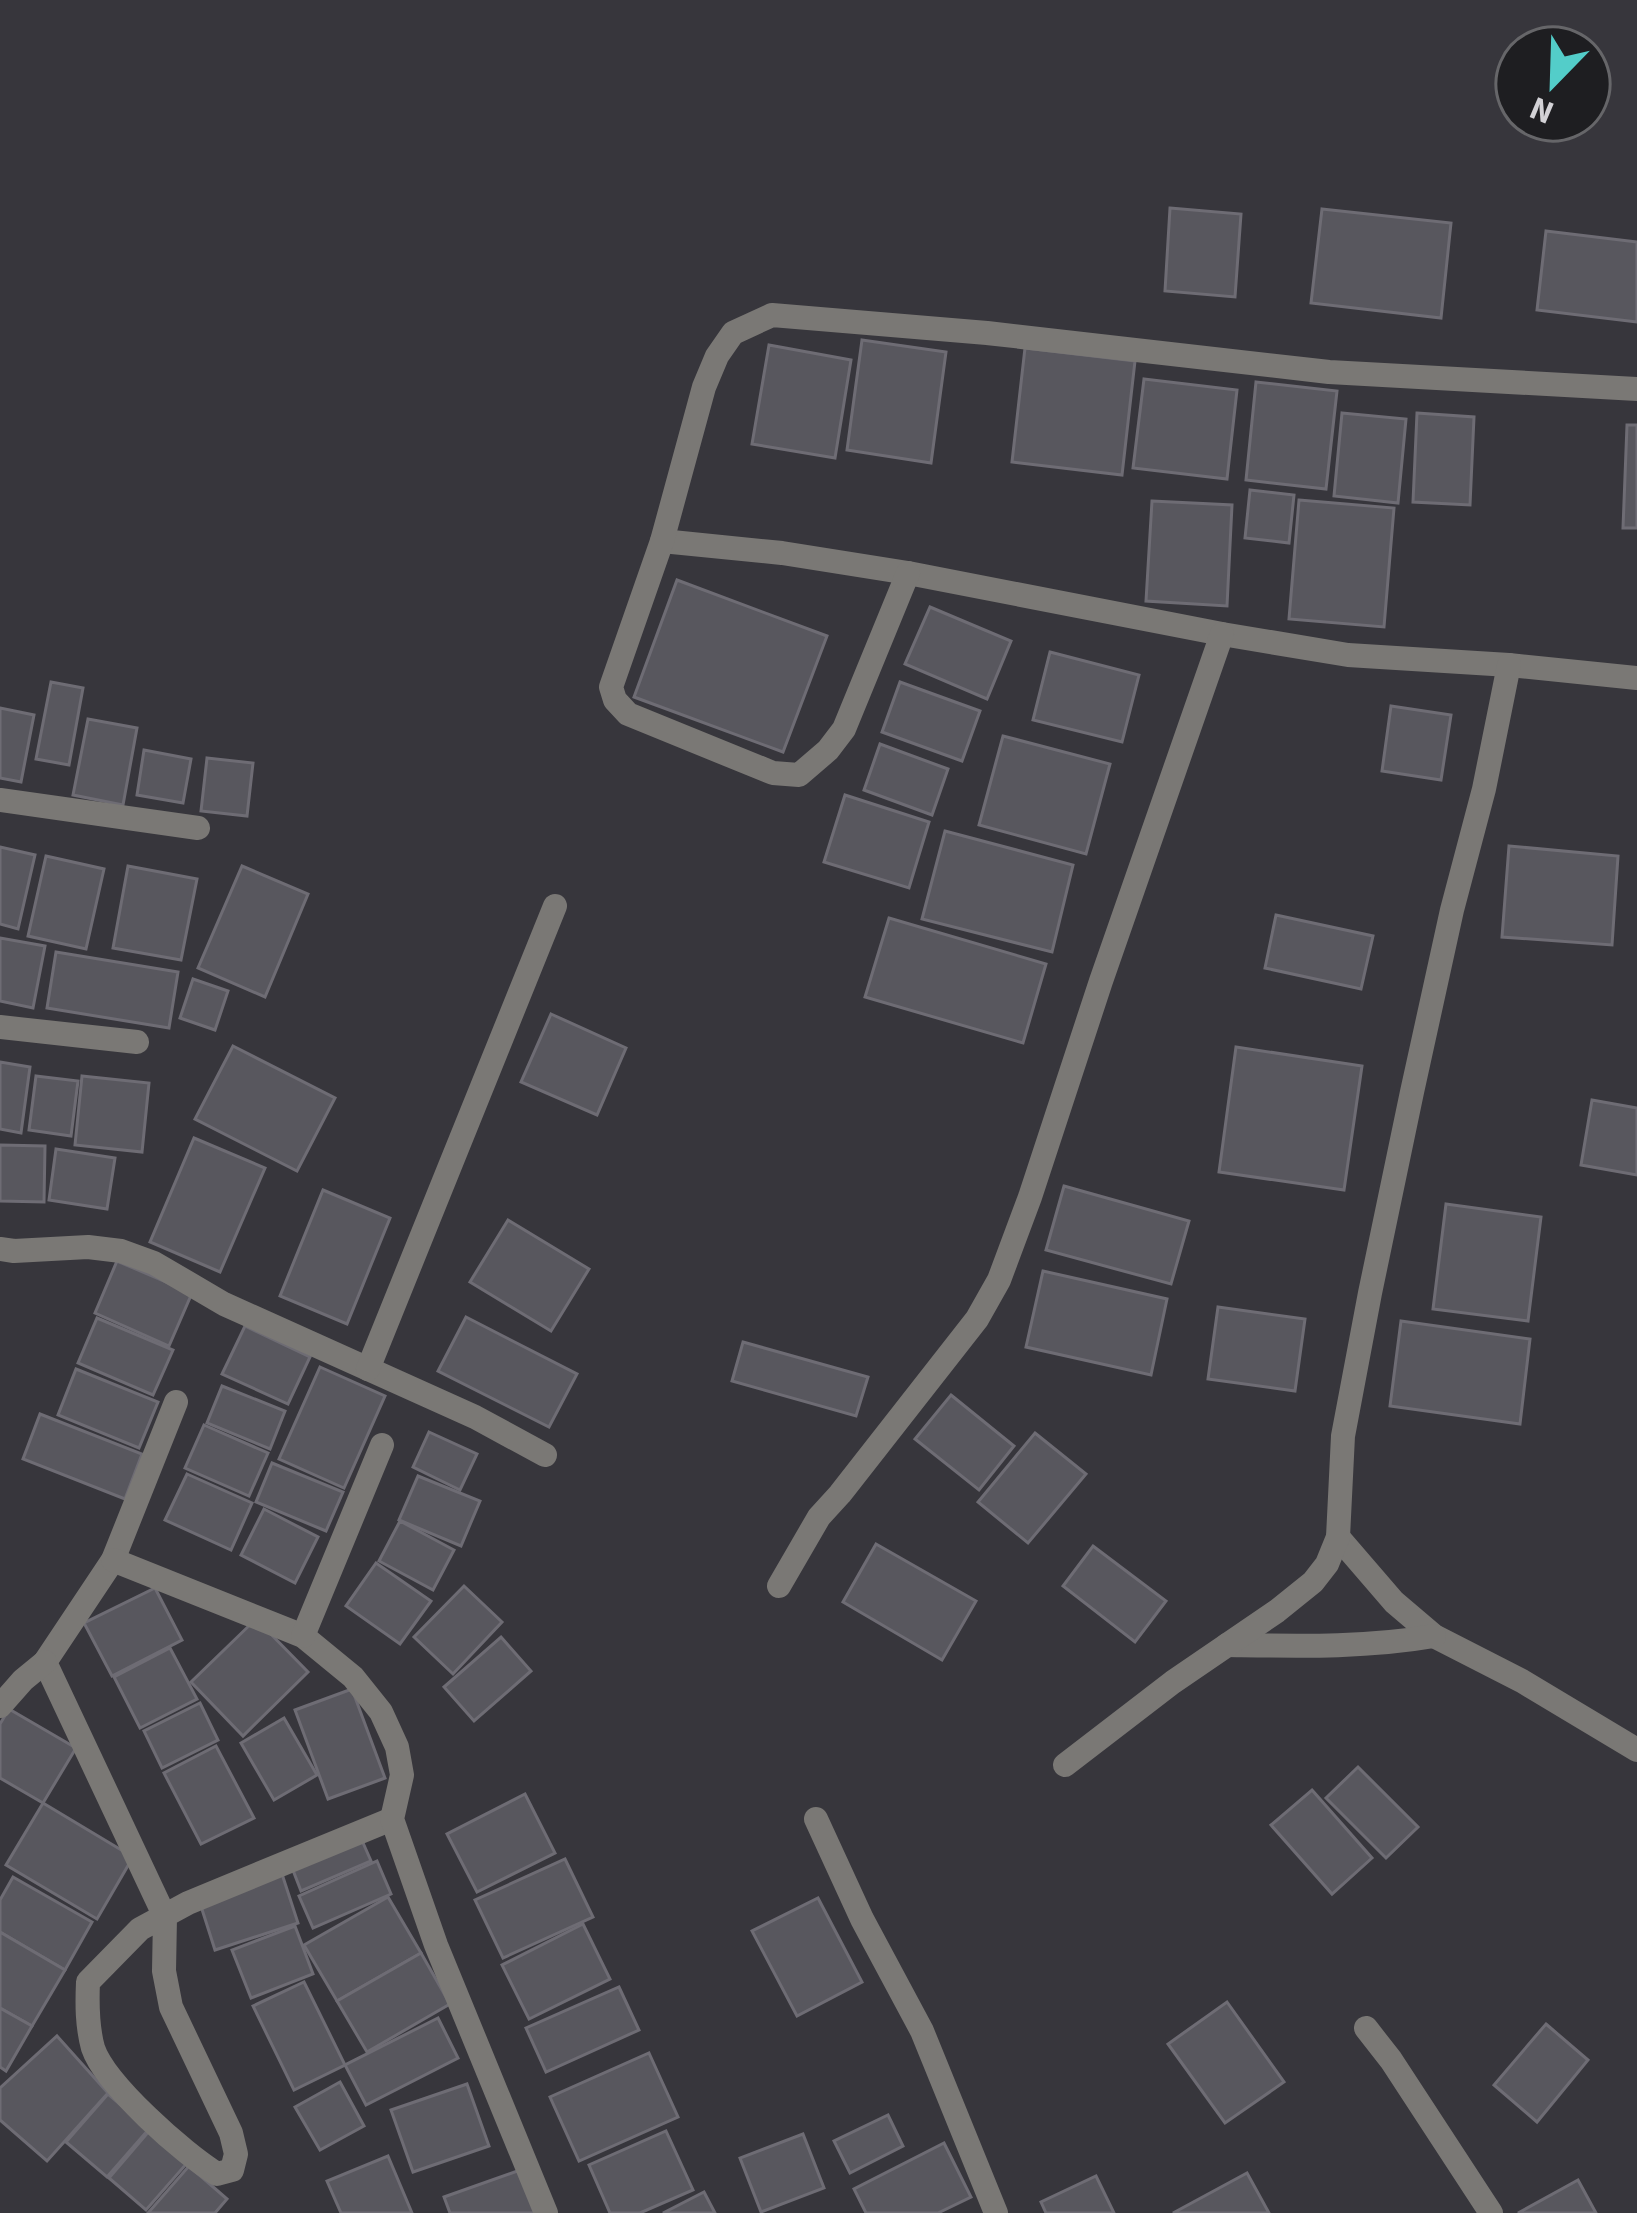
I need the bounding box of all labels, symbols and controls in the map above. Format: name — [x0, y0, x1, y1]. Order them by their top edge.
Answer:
north arrow — [1493, 24, 1613, 144]
text: N — [1523, 84, 1561, 136]

